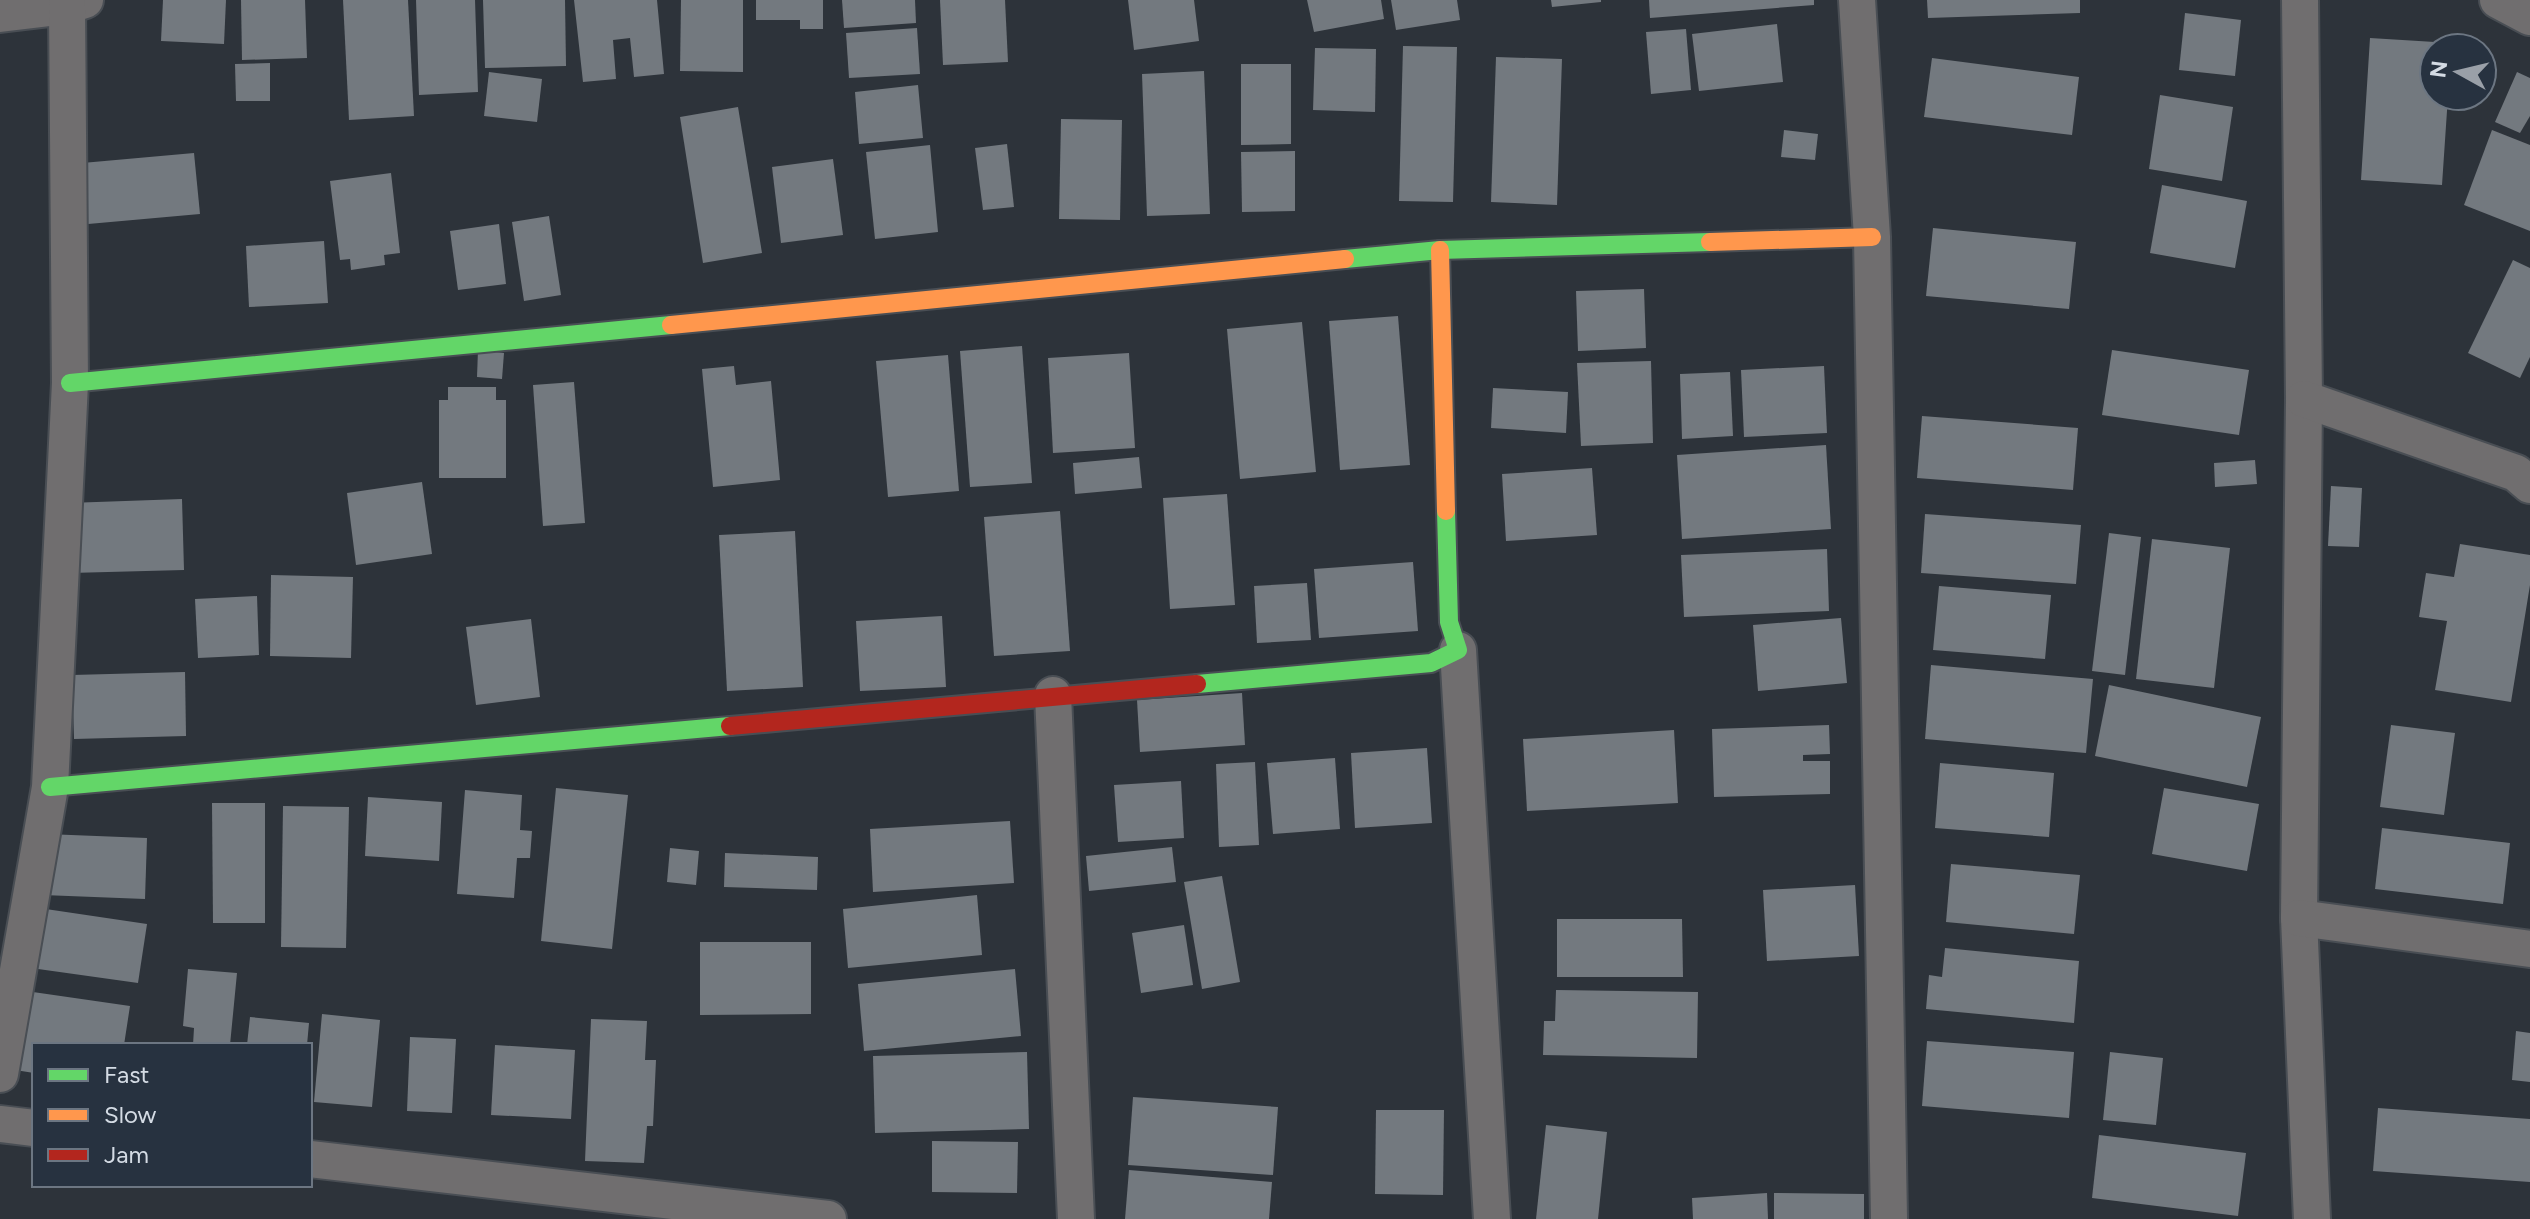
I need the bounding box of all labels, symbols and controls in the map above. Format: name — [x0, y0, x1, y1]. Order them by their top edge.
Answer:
north arrow — [2418, 32, 2498, 112]
text: N — [2424, 59, 2453, 80]
legend — [32, 1043, 312, 1187]
text: Fast — [104, 1060, 149, 1089]
text: Slow — [104, 1100, 157, 1129]
text: Jam — [104, 1140, 149, 1169]

